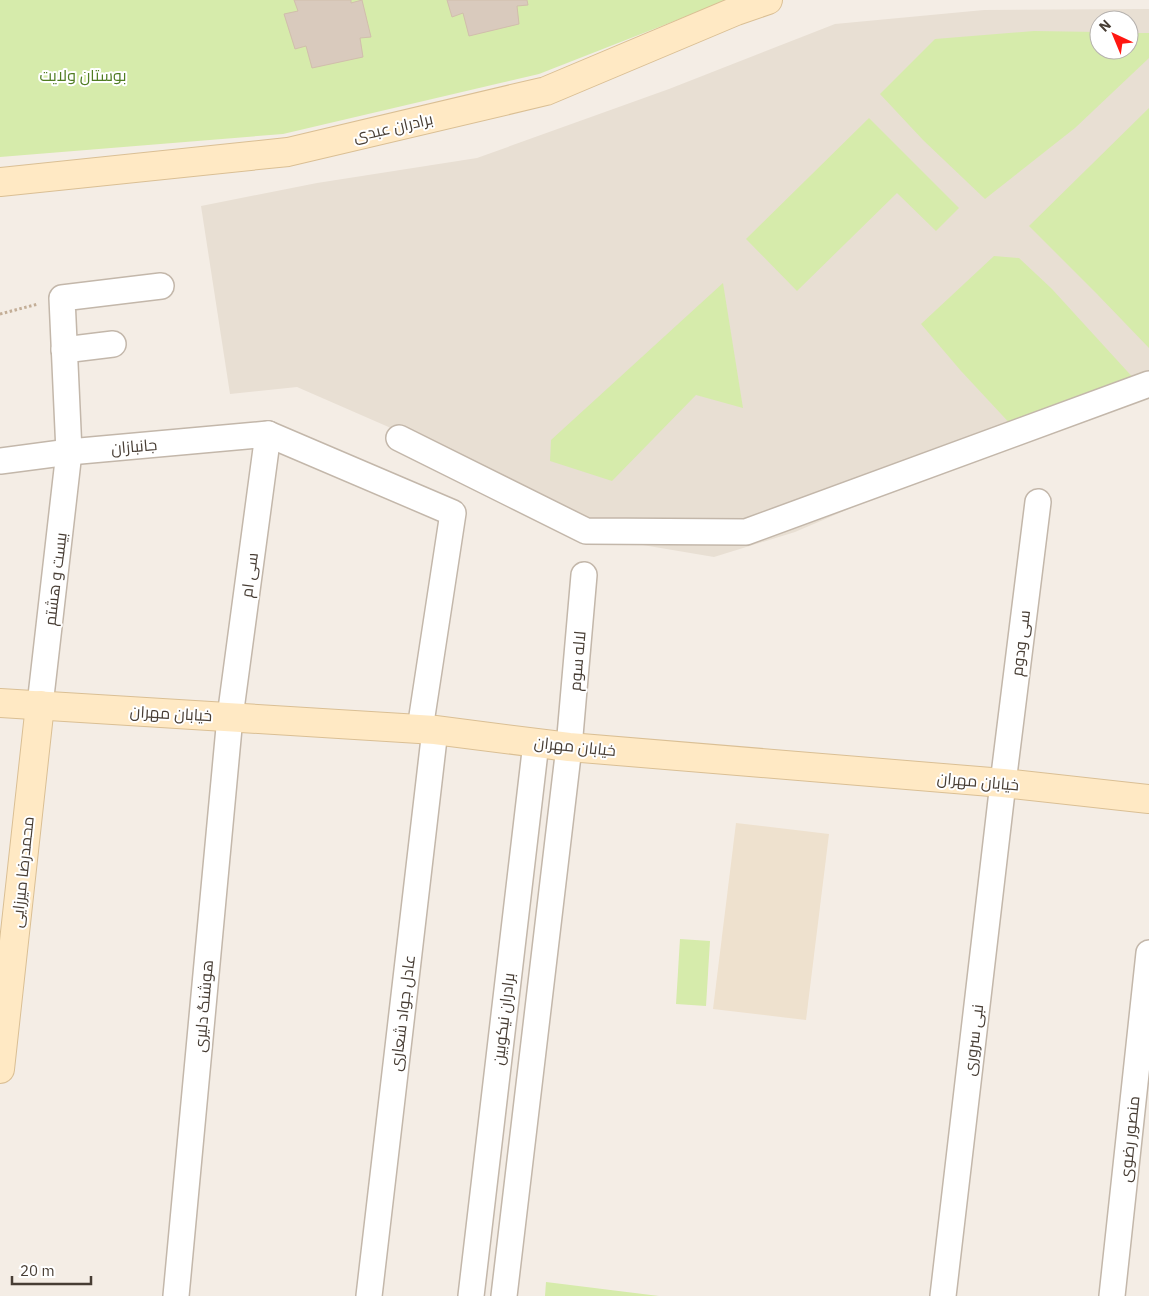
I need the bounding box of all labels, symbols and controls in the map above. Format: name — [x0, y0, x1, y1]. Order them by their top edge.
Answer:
north arrow — [1089, 10, 1139, 60]
text: N — [1095, 16, 1115, 36]
park label: بوستان ولایت — [40, 65, 126, 86]
street label: برادران عبدی — [351, 108, 435, 147]
street label: جانبازان — [110, 434, 158, 459]
street label: بیست و هشتم — [39, 531, 73, 627]
street label: سی ام — [236, 551, 264, 599]
street label: سی ودوم — [1006, 609, 1036, 677]
street label: لاله سوم — [564, 630, 592, 692]
street label: خیابان مهران — [129, 701, 213, 726]
street label: خیابان مهران — [533, 732, 617, 761]
street label: خیابان مهران — [936, 767, 1020, 796]
street label: محمدرضا میرزایی — [6, 815, 39, 929]
street label: عادل جواد شعاری — [385, 954, 420, 1072]
street label: هوشنگ دلیری — [189, 959, 218, 1053]
street label: برادران نیکوبین — [487, 972, 520, 1066]
street label: نبی سروری — [959, 1003, 988, 1077]
street label: منصور رضوی — [1115, 1095, 1144, 1183]
scale bar — [12, 1254, 91, 1286]
text: 20 m — [20, 1261, 55, 1280]

